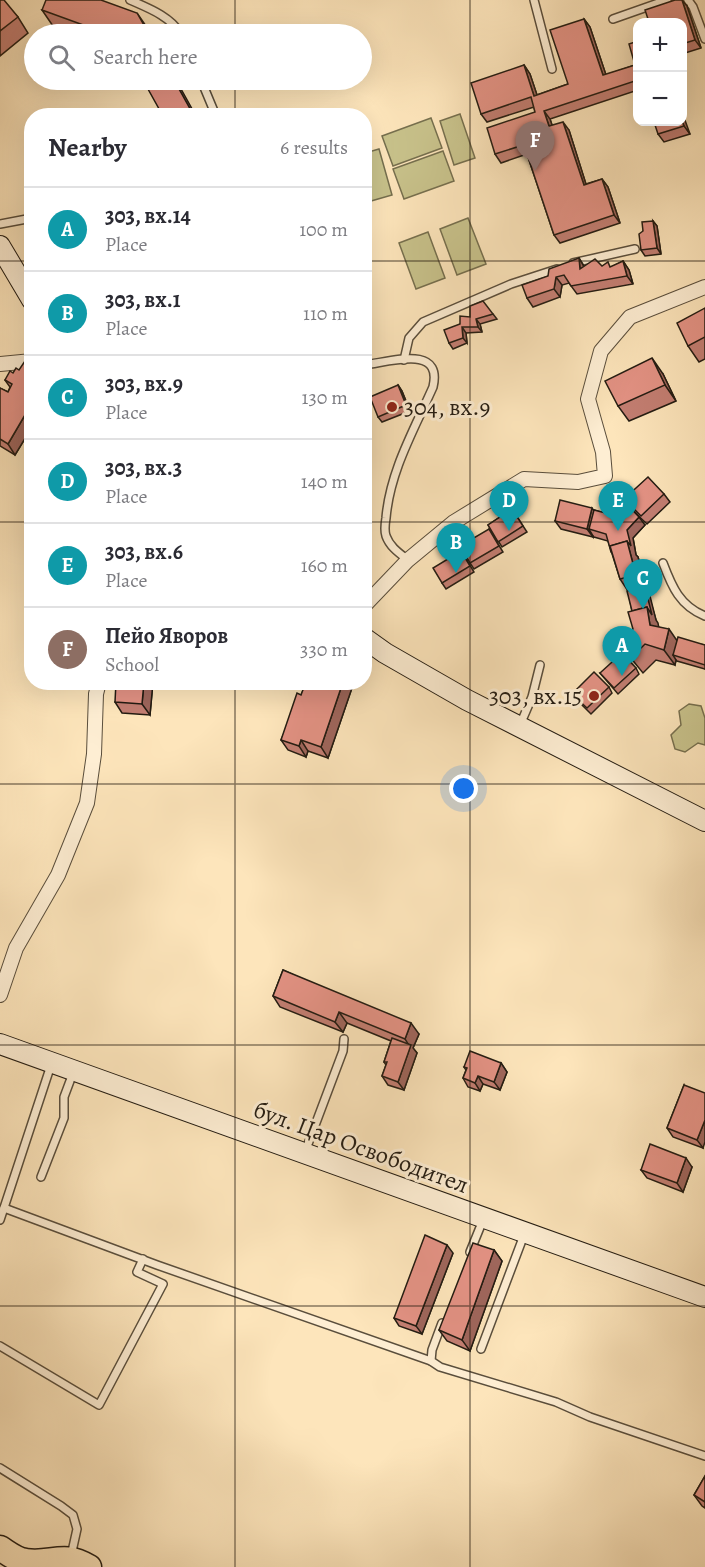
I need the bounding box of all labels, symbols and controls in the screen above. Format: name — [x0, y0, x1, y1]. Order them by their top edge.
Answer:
map controls — [633, 18, 687, 126]
button: + — [633, 18, 687, 72]
search box — [24, 24, 372, 90]
icon: search — [45, 41, 78, 74]
text: Search here — [93, 42, 198, 72]
button: − — [633, 72, 687, 126]
pin: F — [516, 122, 554, 171]
text: Nearby — [48, 130, 127, 165]
text: 6 results — [280, 134, 348, 161]
text: 303, вх.14 — [105, 201, 191, 231]
text: A — [61, 216, 74, 243]
text: 100 m — [299, 216, 348, 243]
text: Place — [105, 231, 147, 258]
text: 303, вх.1 — [105, 285, 181, 315]
text: B — [61, 300, 74, 327]
text: 110 m — [303, 300, 348, 327]
text: Place — [105, 315, 147, 342]
text: 303, вх.9 — [105, 369, 183, 399]
text: C — [61, 384, 74, 411]
text: 130 m — [302, 384, 348, 411]
place label: 304, вх.9 — [404, 391, 490, 423]
text: Place — [105, 399, 147, 426]
marker: 304, вх.9 — [385, 400, 399, 414]
text: 303, вх.3 — [105, 453, 182, 483]
text: D — [61, 468, 74, 495]
text: 140 m — [301, 468, 348, 495]
pin: D — [490, 482, 528, 531]
pin: E — [598, 482, 638, 531]
text: Place — [105, 483, 147, 510]
pin: B — [436, 524, 476, 573]
text: 303, вх.6 — [105, 537, 183, 567]
text: E — [62, 552, 73, 579]
text: 160 m — [301, 552, 348, 579]
pin: C — [624, 560, 662, 609]
text: Place — [105, 567, 147, 594]
text: Пейо Яворов — [105, 621, 228, 651]
pin: A — [602, 626, 642, 676]
text: F — [62, 636, 73, 663]
text: 330 m — [300, 636, 348, 663]
text: School — [105, 651, 159, 678]
place label: 303, вх.15 — [489, 680, 582, 712]
marker: 303, вх.15 — [587, 689, 601, 703]
your location — [449, 774, 478, 803]
street label: бул. Цар Освободител — [249, 1093, 473, 1201]

